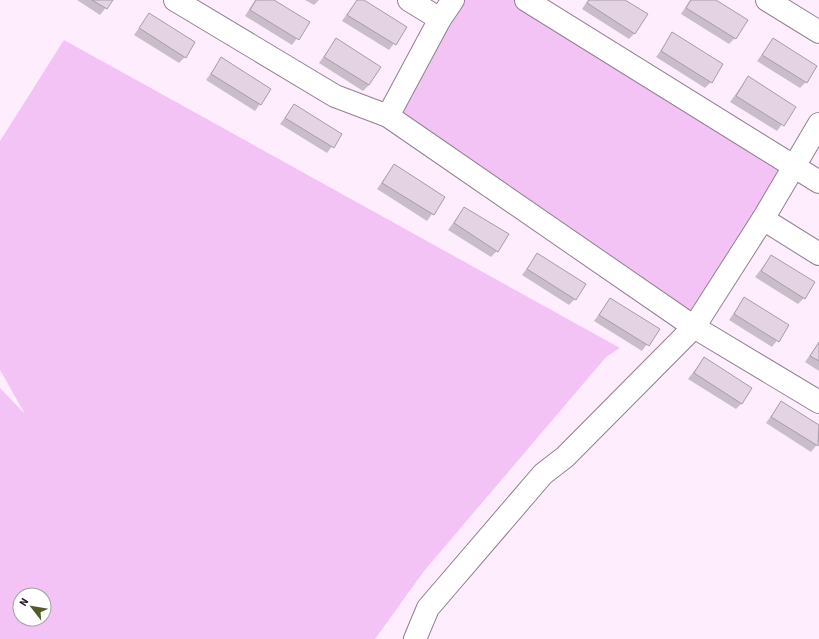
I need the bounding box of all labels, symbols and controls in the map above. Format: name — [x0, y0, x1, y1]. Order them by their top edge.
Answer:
north arrow — [12, 587, 52, 627]
text: N — [16, 595, 32, 609]

